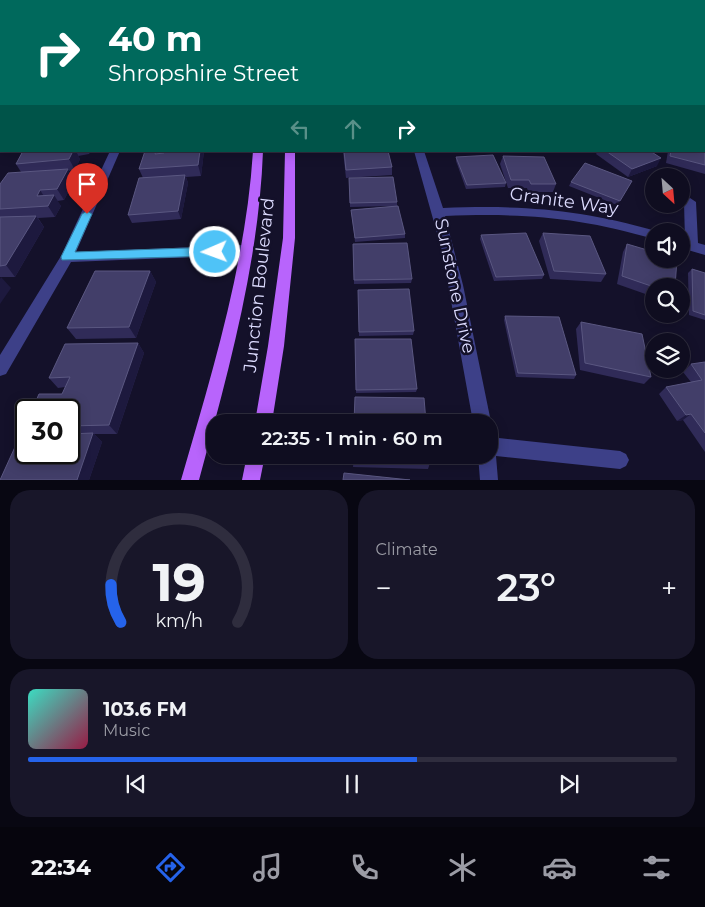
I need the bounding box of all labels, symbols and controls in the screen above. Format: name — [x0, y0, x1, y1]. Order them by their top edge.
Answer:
text: 40 m — [108, 17, 203, 60]
icon: right — [25, 20, 90, 85]
text: Shropshire Street — [108, 60, 299, 87]
icon: left — [286, 115, 314, 143]
icon: ahead — [339, 115, 367, 143]
icon: right — [392, 115, 420, 143]
pin — [66, 163, 108, 214]
north arrow — [645, 168, 690, 212]
map controls — [645, 168, 690, 378]
icon: arrive — [73, 170, 101, 198]
street label: Granite Way — [508, 182, 620, 220]
street label: Junction Boulevard — [239, 197, 279, 374]
street label: Sunstone Drive — [430, 217, 480, 356]
button: sound — [645, 223, 690, 268]
position arrow — [188, 225, 240, 277]
button: search — [645, 278, 690, 323]
button: layers — [645, 333, 690, 378]
speed limit sign: 30 — [15, 399, 80, 464]
text: 22:35 · 1 min · 60 m — [261, 427, 443, 450]
text: Climate — [376, 540, 438, 559]
text: 19 — [152, 551, 206, 614]
text: 23° — [496, 564, 556, 611]
text: − — [376, 571, 392, 605]
text: + — [661, 571, 677, 605]
text: km/h — [155, 610, 203, 631]
text: 103.6 FM — [103, 698, 187, 721]
text: Music — [103, 721, 150, 740]
icon: previous — [122, 770, 150, 798]
icon: pause — [338, 770, 366, 798]
icon: next — [555, 770, 583, 798]
icon: directions — [153, 850, 188, 885]
icon: music — [250, 850, 285, 885]
icon: phone — [347, 850, 382, 885]
icon: climate — [445, 850, 480, 885]
icon: car — [542, 850, 577, 885]
icon: filters — [639, 850, 674, 885]
text: 22:34 — [31, 854, 91, 881]

